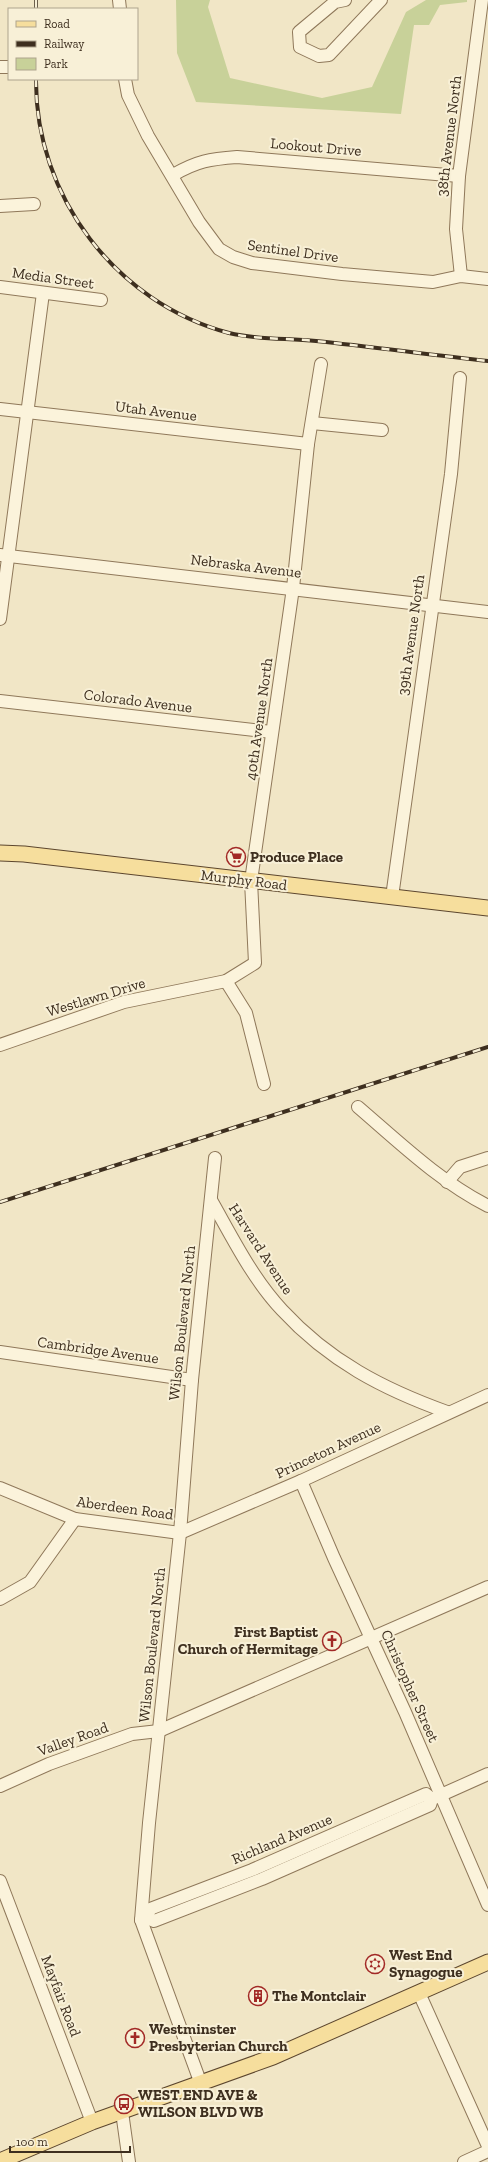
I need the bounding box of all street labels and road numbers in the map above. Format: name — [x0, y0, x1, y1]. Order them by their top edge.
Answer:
street label: 38th Avenue North — [433, 74, 465, 198]
street label: Lookout Drive — [270, 134, 362, 160]
street label: Sentinel Drive — [246, 236, 340, 266]
street label: Media Street — [11, 263, 96, 293]
street label: Utah Avenue — [114, 397, 198, 425]
street label: Nebraska Avenue — [190, 550, 302, 582]
street label: 39th Avenue North — [394, 573, 428, 697]
street label: 40th Avenue North — [242, 656, 277, 781]
street label: Colorado Avenue — [83, 685, 193, 717]
street label: Murphy Road — [200, 866, 289, 894]
street label: Westlawn Drive — [44, 973, 148, 1021]
street label: Harvard Avenue — [225, 1200, 297, 1298]
street label: Wilson Boulevard North — [165, 1244, 199, 1401]
street label: Cambridge Avenue — [36, 1333, 160, 1367]
street label: Princeton Avenue — [273, 1418, 383, 1482]
street label: Aberdeen Road — [75, 1492, 175, 1524]
street label: Wilson Boulevard North — [135, 1566, 169, 1723]
street label: Christopher Street — [377, 1627, 443, 1745]
street label: Valley Road — [34, 1718, 111, 1760]
street label: Richland Avenue — [229, 1810, 335, 1868]
street label: Mayfair Road — [37, 1953, 85, 2040]

